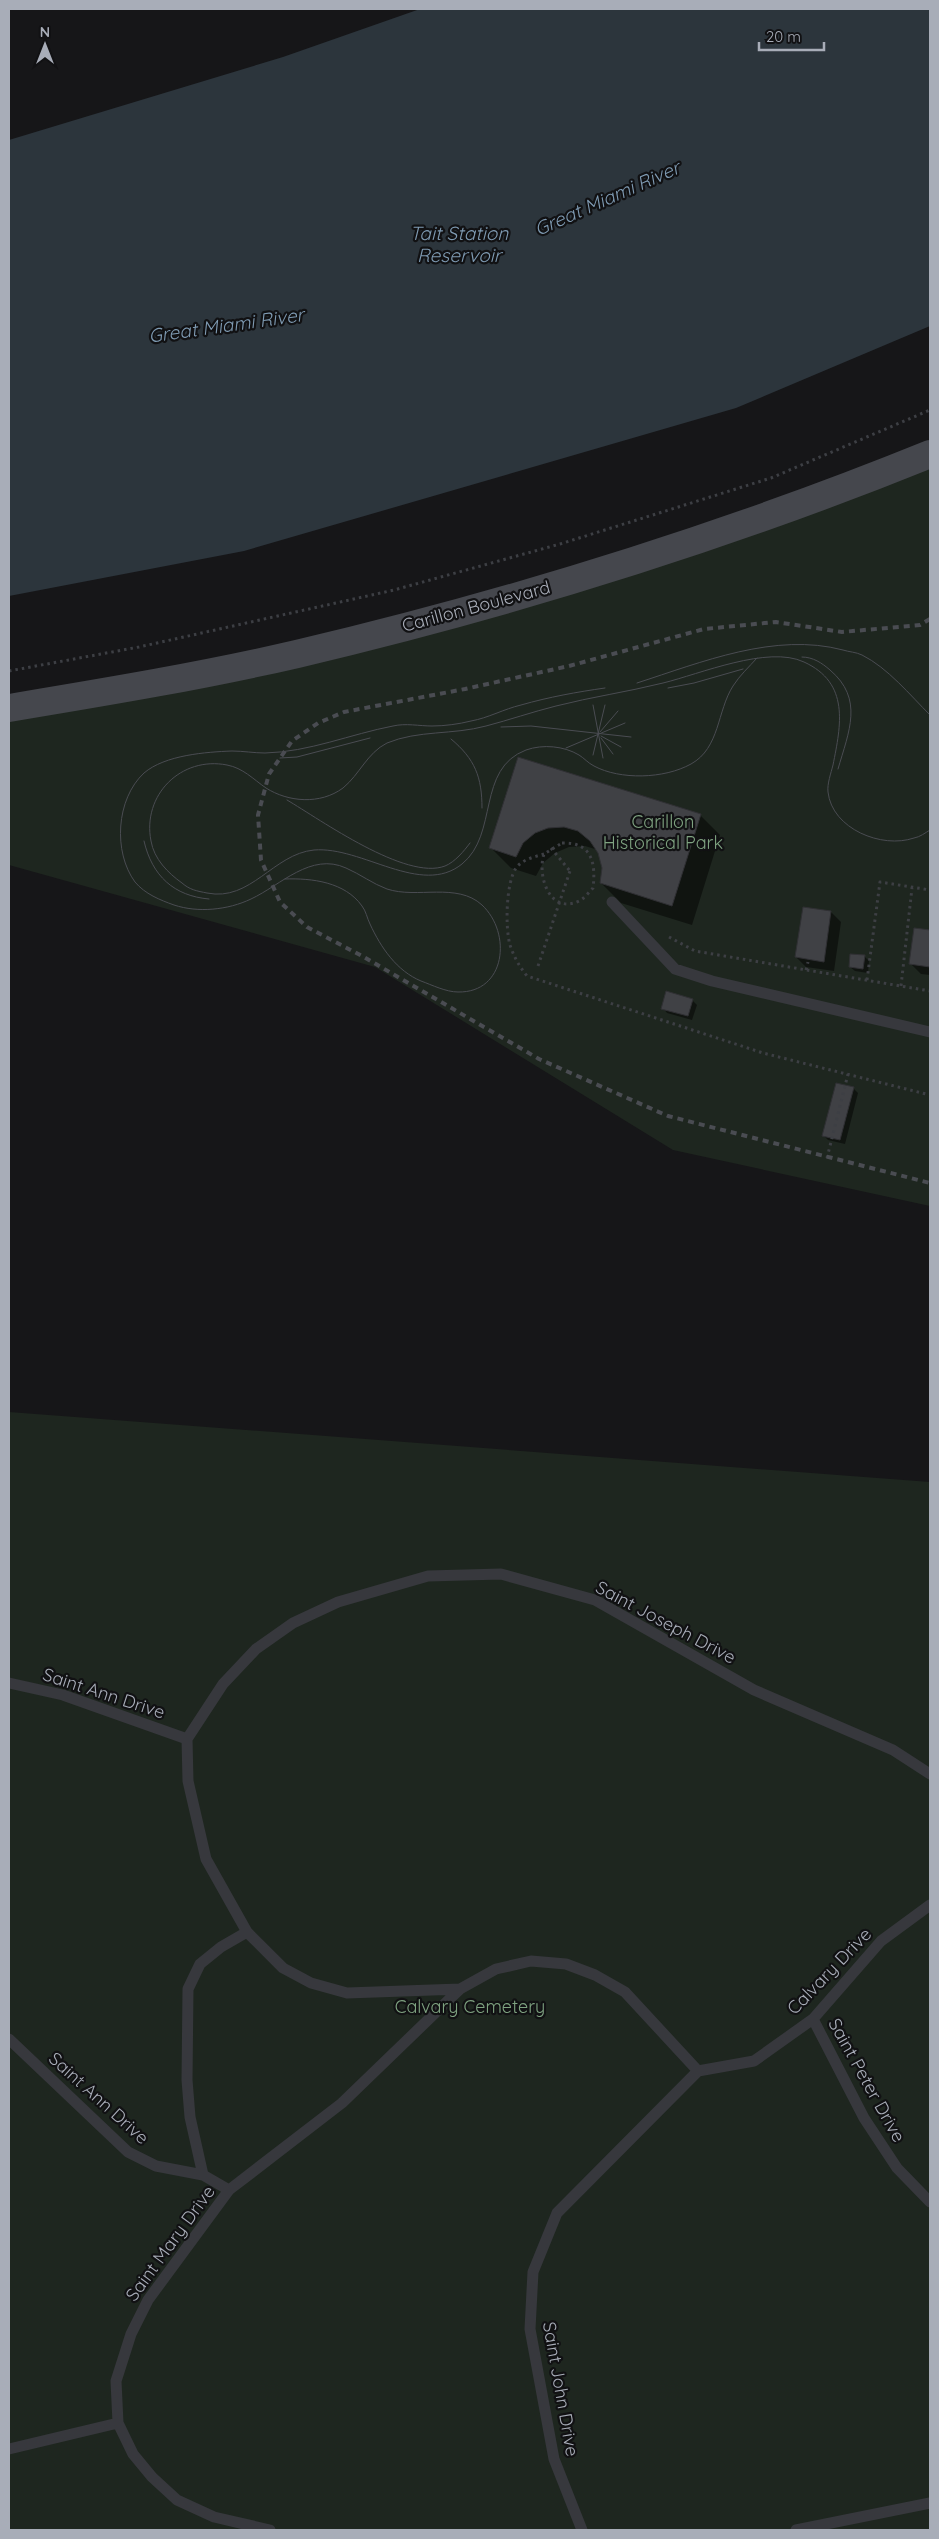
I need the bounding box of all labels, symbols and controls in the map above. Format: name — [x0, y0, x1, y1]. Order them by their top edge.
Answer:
north arrow — [20, 20, 70, 70]
scale bar — [759, 20, 824, 52]
text: N — [40, 23, 50, 41]
text: 20 m — [766, 27, 801, 46]
water label: Great Miami River — [531, 154, 686, 241]
water label: Tait Station Reservoir — [410, 221, 509, 267]
water label: Great Miami River — [147, 302, 308, 348]
street label: Carillon Boulevard — [399, 575, 553, 637]
park label: Carillon Historical Park — [603, 810, 723, 854]
street label: Saint Joseph Drive — [592, 1575, 740, 1669]
street label: Saint Ann Drive — [40, 1662, 168, 1724]
street label: Calvary Drive — [782, 1923, 876, 2019]
park label: Calvary Cemetery — [395, 1995, 545, 2018]
street label: Saint Peter Drive — [823, 2014, 911, 2146]
street label: Saint Ann Drive — [44, 2047, 154, 2149]
street label: Saint Mary Drive — [120, 2181, 220, 2305]
street label: Saint John Drive — [538, 2320, 584, 2458]

